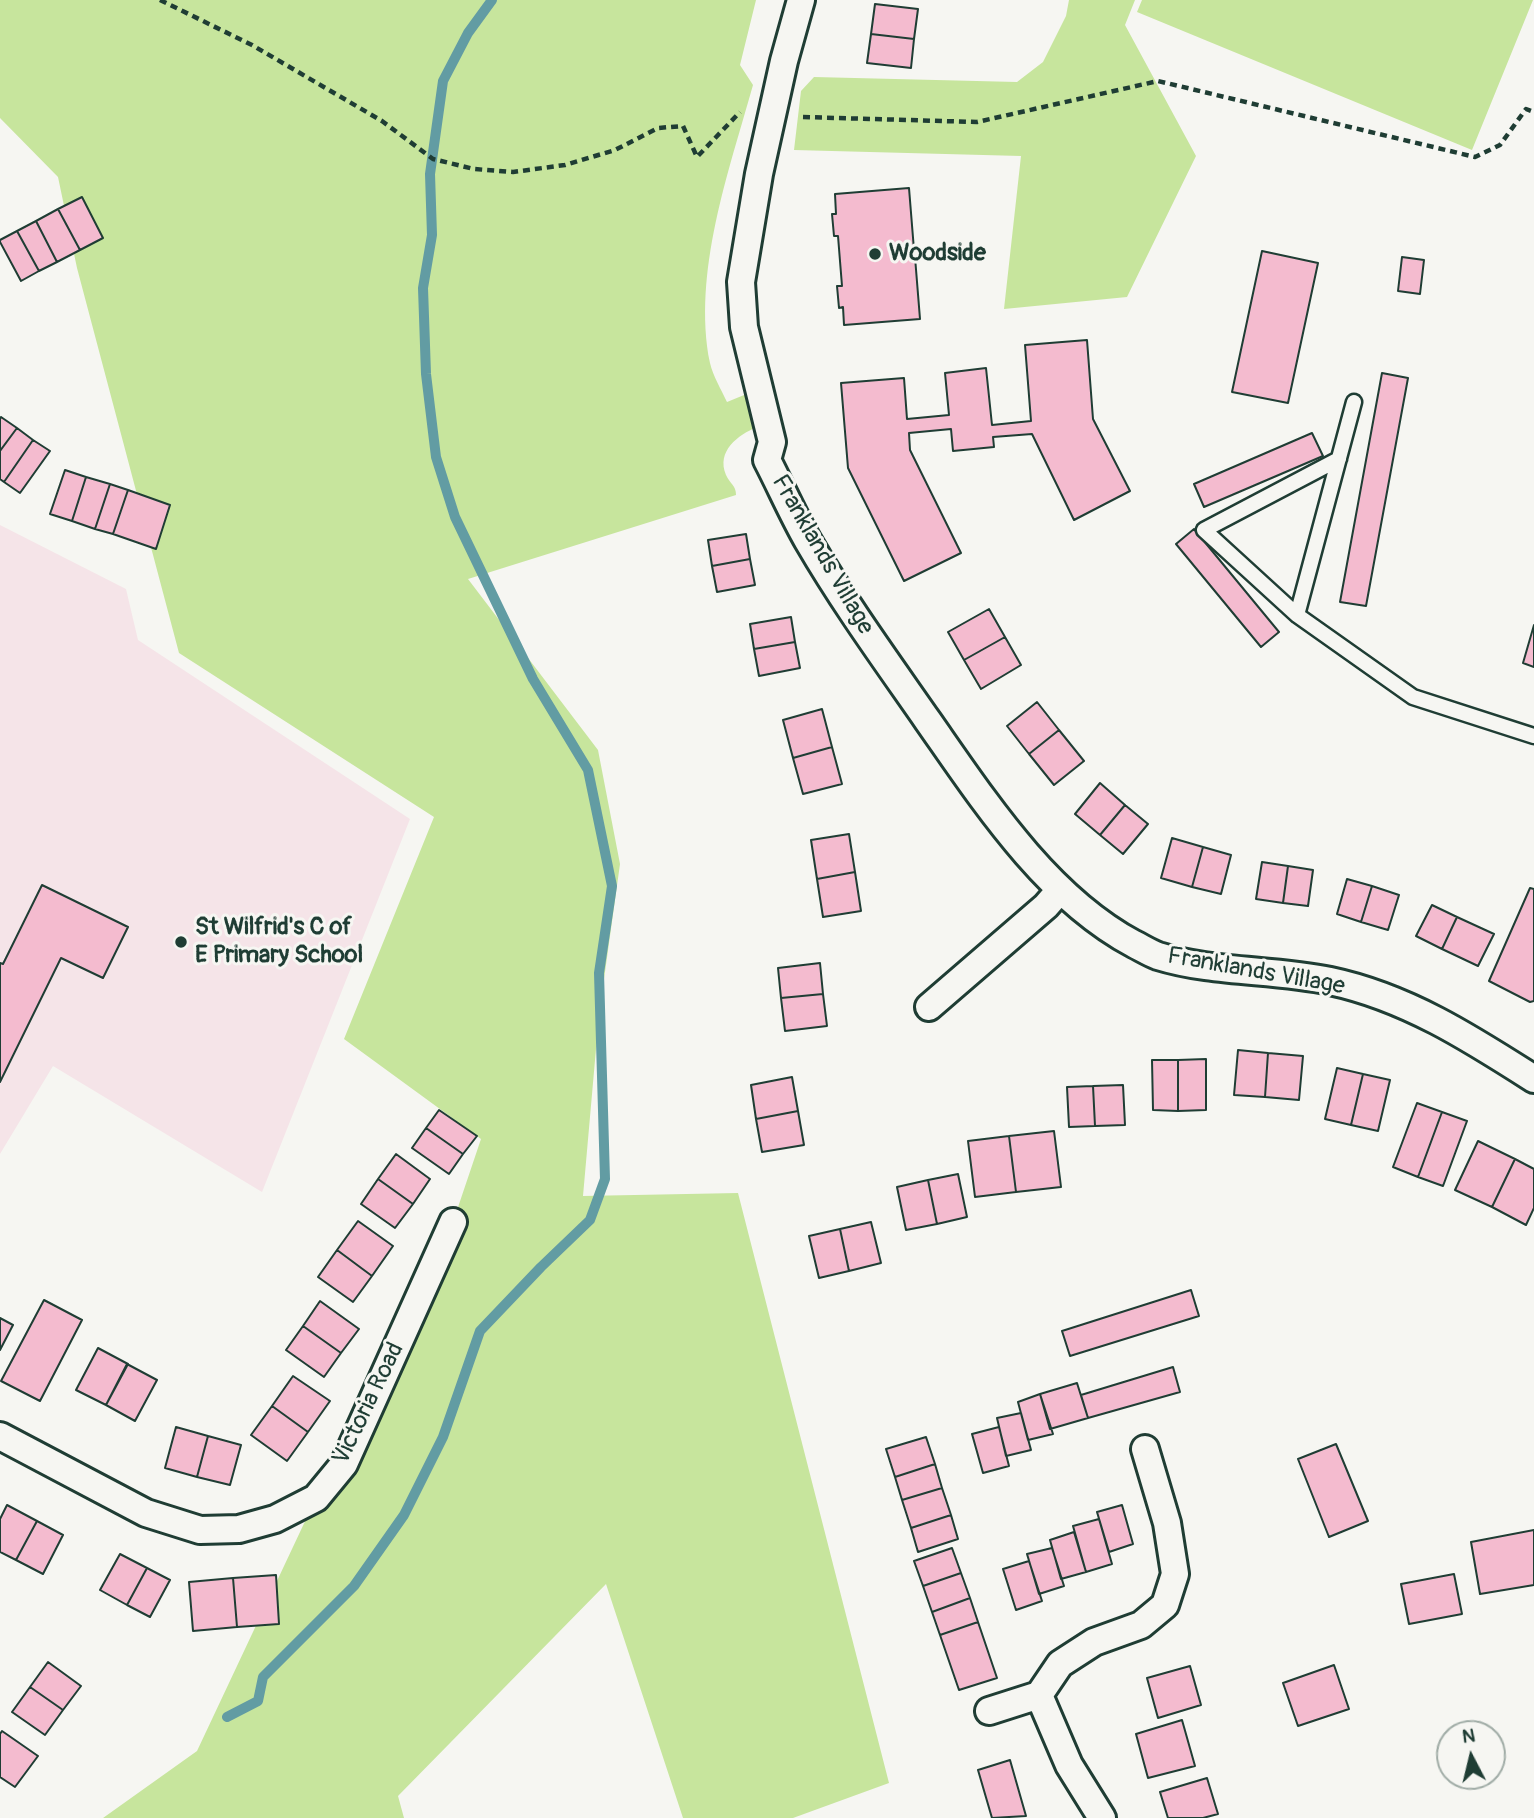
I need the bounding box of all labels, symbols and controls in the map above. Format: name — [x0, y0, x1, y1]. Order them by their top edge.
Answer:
place label: Woodside — [889, 240, 986, 268]
marker: Woodside — [867, 246, 883, 262]
street label: Franklands Village — [765, 470, 879, 640]
place label: St Wilfrid's C of E Primary School — [195, 914, 363, 970]
marker: St Wilfrid's C of E Primary School — [173, 934, 189, 950]
street label: Franklands Village — [1165, 942, 1347, 1002]
street label: Victoria Road — [327, 1338, 411, 1470]
north arrow — [1436, 1720, 1506, 1790]
text: N — [1461, 1723, 1477, 1749]

